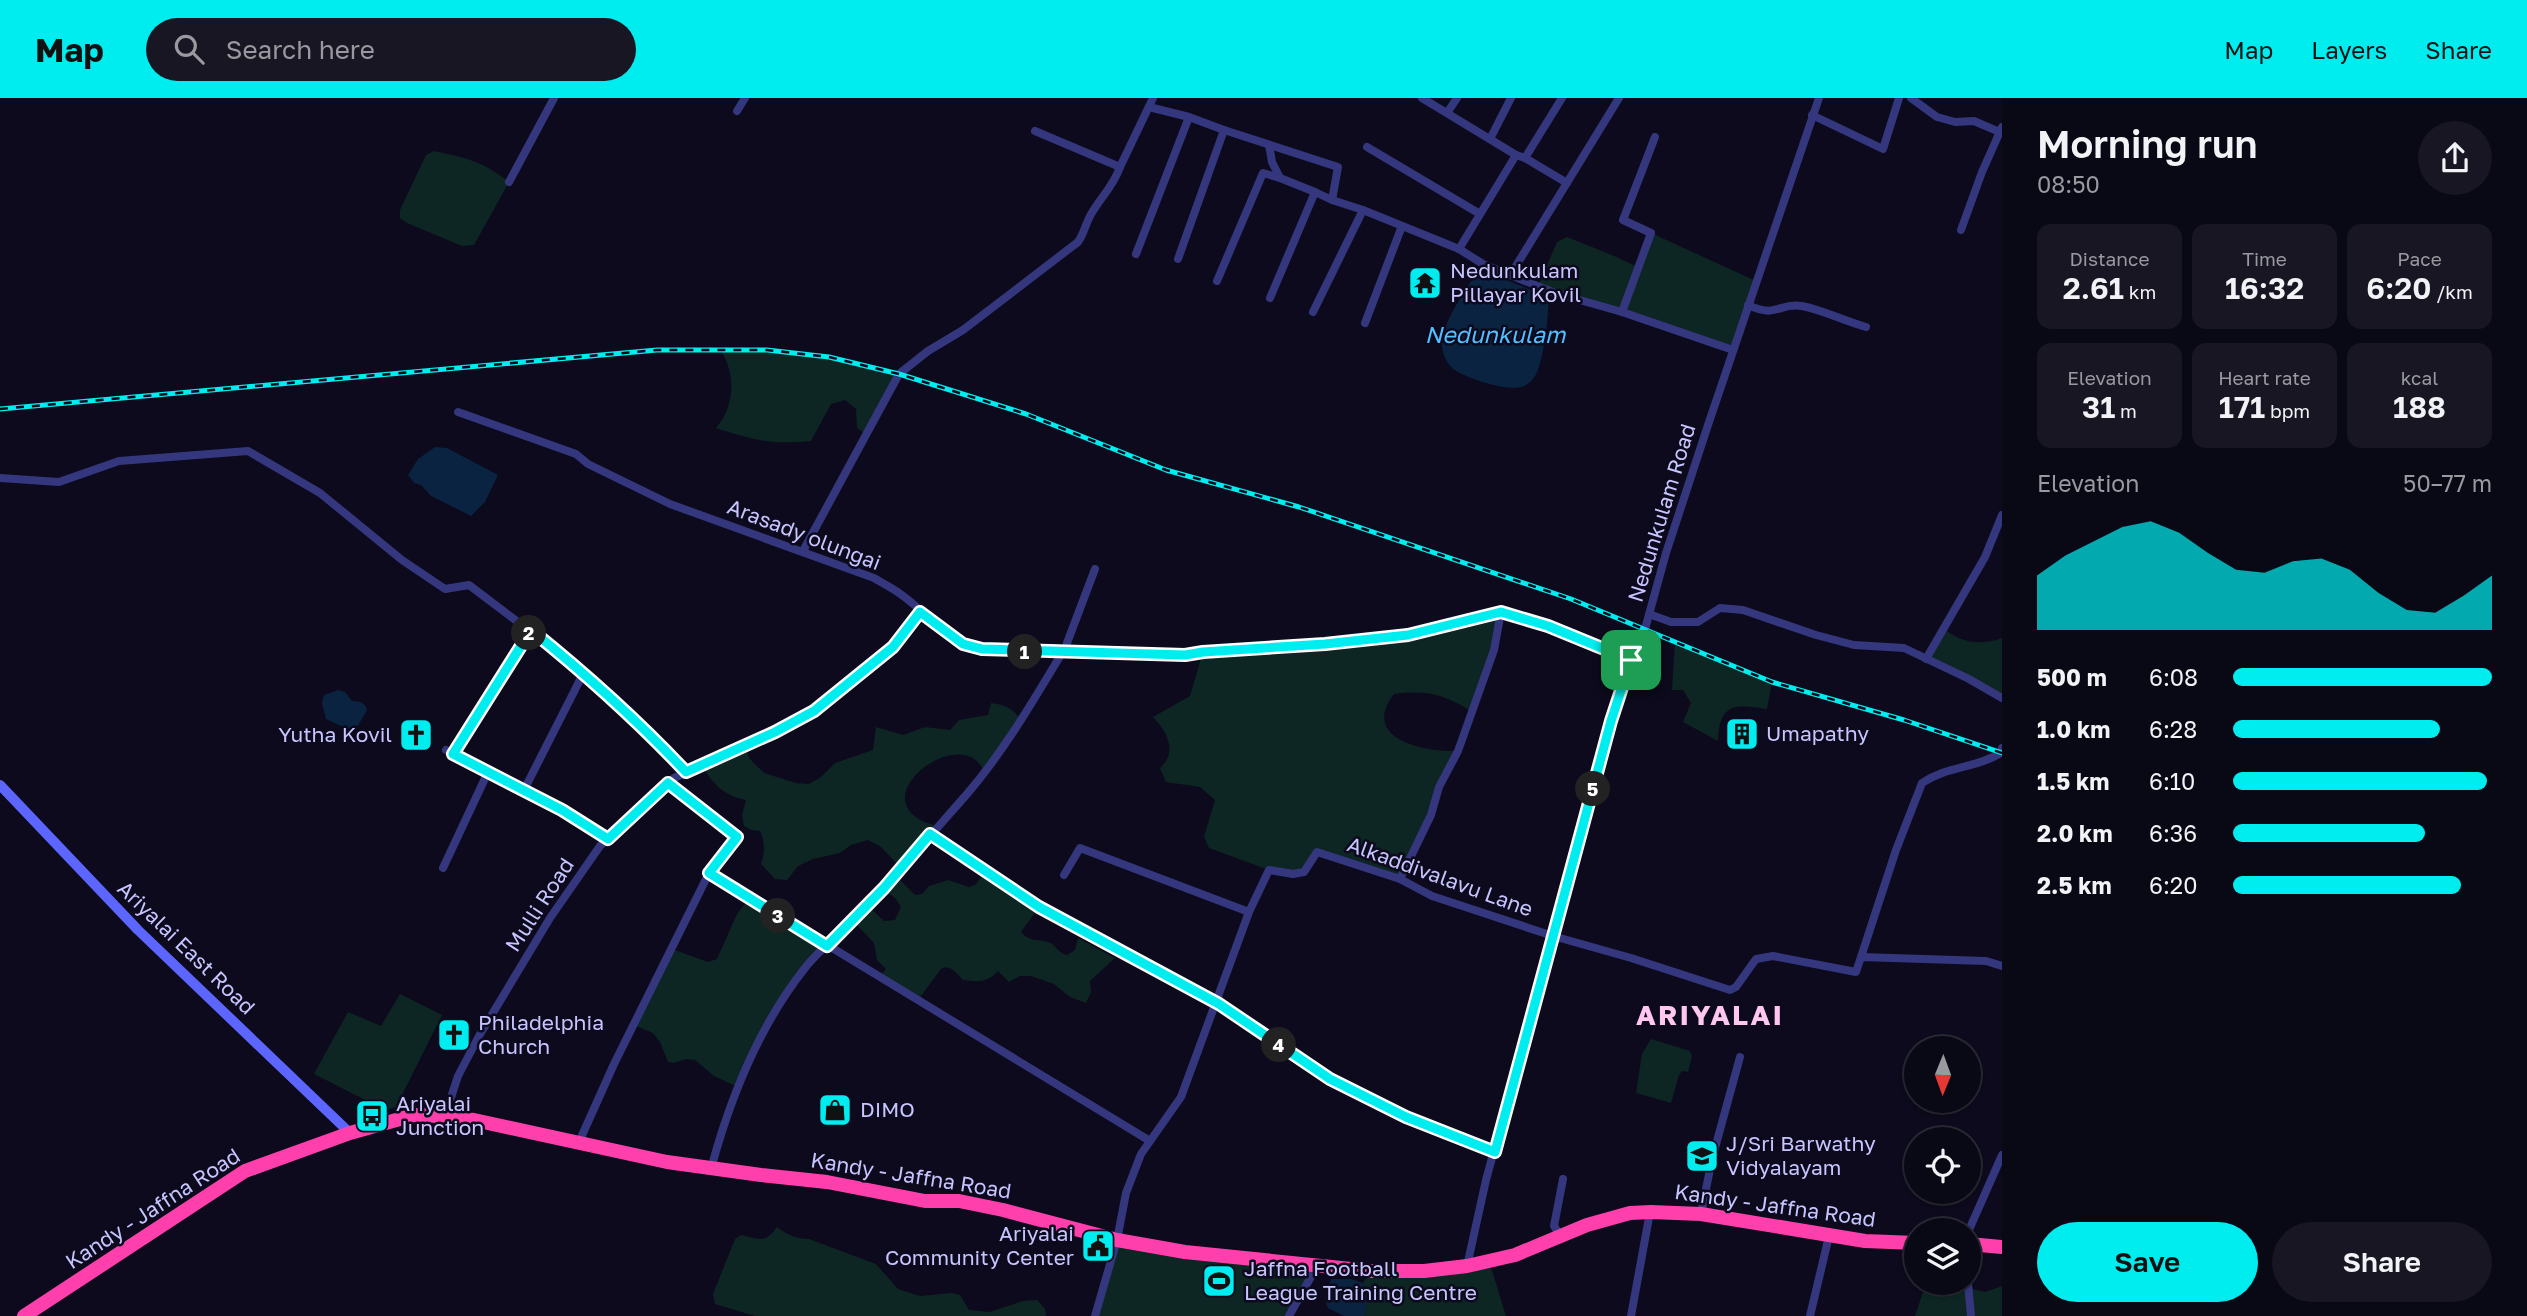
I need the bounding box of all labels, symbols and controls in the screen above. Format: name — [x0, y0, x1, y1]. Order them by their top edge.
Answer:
search box — [146, 18, 636, 81]
text: Map — [35, 30, 104, 69]
icon: search — [170, 30, 208, 68]
text: Search here — [226, 34, 375, 65]
text: Map — [2224, 35, 2273, 64]
text: Layers — [2311, 35, 2387, 64]
text: Share — [2425, 35, 2492, 64]
text: Morning run — [2037, 121, 2258, 166]
button: share — [2418, 121, 2492, 195]
text: 08:50 — [2037, 170, 2100, 198]
text: Distance — [2070, 247, 2149, 270]
text: Time — [2242, 247, 2287, 270]
text: Pace — [2397, 247, 2442, 270]
place label: Nedunkulam Pillayar Kovil — [1450, 257, 1581, 307]
temple icon: Nedunkulam Pillayar Kovil — [1406, 264, 1444, 302]
text: 2.61 — [2063, 270, 2124, 306]
text: 16:32 — [2225, 270, 2304, 306]
text: 6:20 — [2366, 270, 2431, 306]
text: km — [2124, 280, 2156, 303]
text: /km — [2431, 280, 2473, 303]
water label: Nedunkulam — [1425, 320, 1567, 348]
text: Elevation — [2067, 366, 2152, 389]
text: Heart rate — [2218, 366, 2311, 389]
text: kcal — [2401, 366, 2438, 389]
text: 31 — [2082, 389, 2115, 425]
text: 171 — [2219, 389, 2265, 425]
text: 188 — [2393, 389, 2446, 425]
text: m — [2115, 399, 2137, 422]
text: bpm — [2265, 399, 2310, 422]
street label: Nedunkulam Road — [1622, 420, 1701, 605]
text: Elevation — [2037, 469, 2139, 497]
text: 50–77 m — [2403, 469, 2492, 497]
street label: Arasady olungai — [724, 493, 885, 575]
pin: 2 — [512, 616, 546, 650]
text: 2 — [523, 621, 534, 644]
pin — [1601, 630, 1661, 690]
pin: 1 — [1007, 634, 1042, 670]
text: 1 — [1020, 640, 1029, 663]
icon: arrive — [1612, 641, 1650, 679]
text: 500 m — [2037, 663, 2107, 691]
text: 6:08 — [2149, 663, 2198, 691]
building icon: Umapathy — [1723, 715, 1761, 753]
text: 1.0 km — [2037, 715, 2110, 743]
text: 6:28 — [2149, 715, 2197, 743]
church icon: Yutha Kovil — [397, 716, 435, 754]
place label: Umapathy — [1766, 720, 1869, 746]
place label: Yutha Kovil — [278, 721, 392, 747]
text: 1.5 km — [2037, 767, 2109, 795]
text: 6:10 — [2149, 767, 2195, 795]
pin: 5 — [1576, 772, 1610, 806]
text: 5 — [1587, 777, 1598, 800]
text: 2.0 km — [2037, 819, 2113, 847]
text: 6:36 — [2149, 819, 2197, 847]
street label: Alkaddivalavu Lane — [1344, 830, 1537, 922]
street label: Mulli Road — [499, 853, 579, 956]
text: 2.5 km — [2037, 871, 2112, 899]
text: 6:20 — [2149, 871, 2197, 899]
street label: Ariyalai East Road — [113, 875, 261, 1020]
pin: 3 — [760, 898, 796, 934]
text: 3 — [772, 904, 783, 927]
district label: ARIYALAI — [1636, 998, 1784, 1031]
place label: Philadelphia Church — [478, 1009, 604, 1059]
church icon: Philadelphia Church — [435, 1016, 473, 1054]
pin: 4 — [1262, 1028, 1296, 1062]
text: 4 — [1273, 1033, 1284, 1056]
north arrow — [1904, 1036, 1981, 1113]
map controls — [1904, 1036, 1981, 1295]
place label: Ariyalai Junction — [396, 1090, 484, 1140]
shop icon: DIMO — [816, 1091, 854, 1129]
place label: DIMO — [860, 1096, 915, 1122]
bus stop icon: Ariyalai Junction — [353, 1097, 391, 1135]
button: locate — [1904, 1127, 1981, 1204]
place label: J/Sri Barwathy Vidyalayam — [1726, 1130, 1876, 1180]
school or university icon: J/Sri Barwathy Vidyalayam — [1683, 1137, 1721, 1175]
street label: Kandy - Jaffna Road — [60, 1142, 245, 1274]
street label: Kandy - Jaffna Road — [809, 1146, 1013, 1204]
street label: Kandy - Jaffna Road — [1673, 1178, 1877, 1232]
button: layers — [1904, 1218, 1981, 1295]
place label: Ariyalai Community Center — [885, 1220, 1074, 1270]
button: Save — [2037, 1222, 2258, 1302]
button: Share — [2272, 1222, 2492, 1302]
public building icon: Ariyalai Community Center — [1079, 1227, 1117, 1265]
place label: Jaffna Football League Training Centre — [1244, 1255, 1477, 1305]
sports icon: Jaffna Football League Training Centre — [1200, 1262, 1238, 1300]

